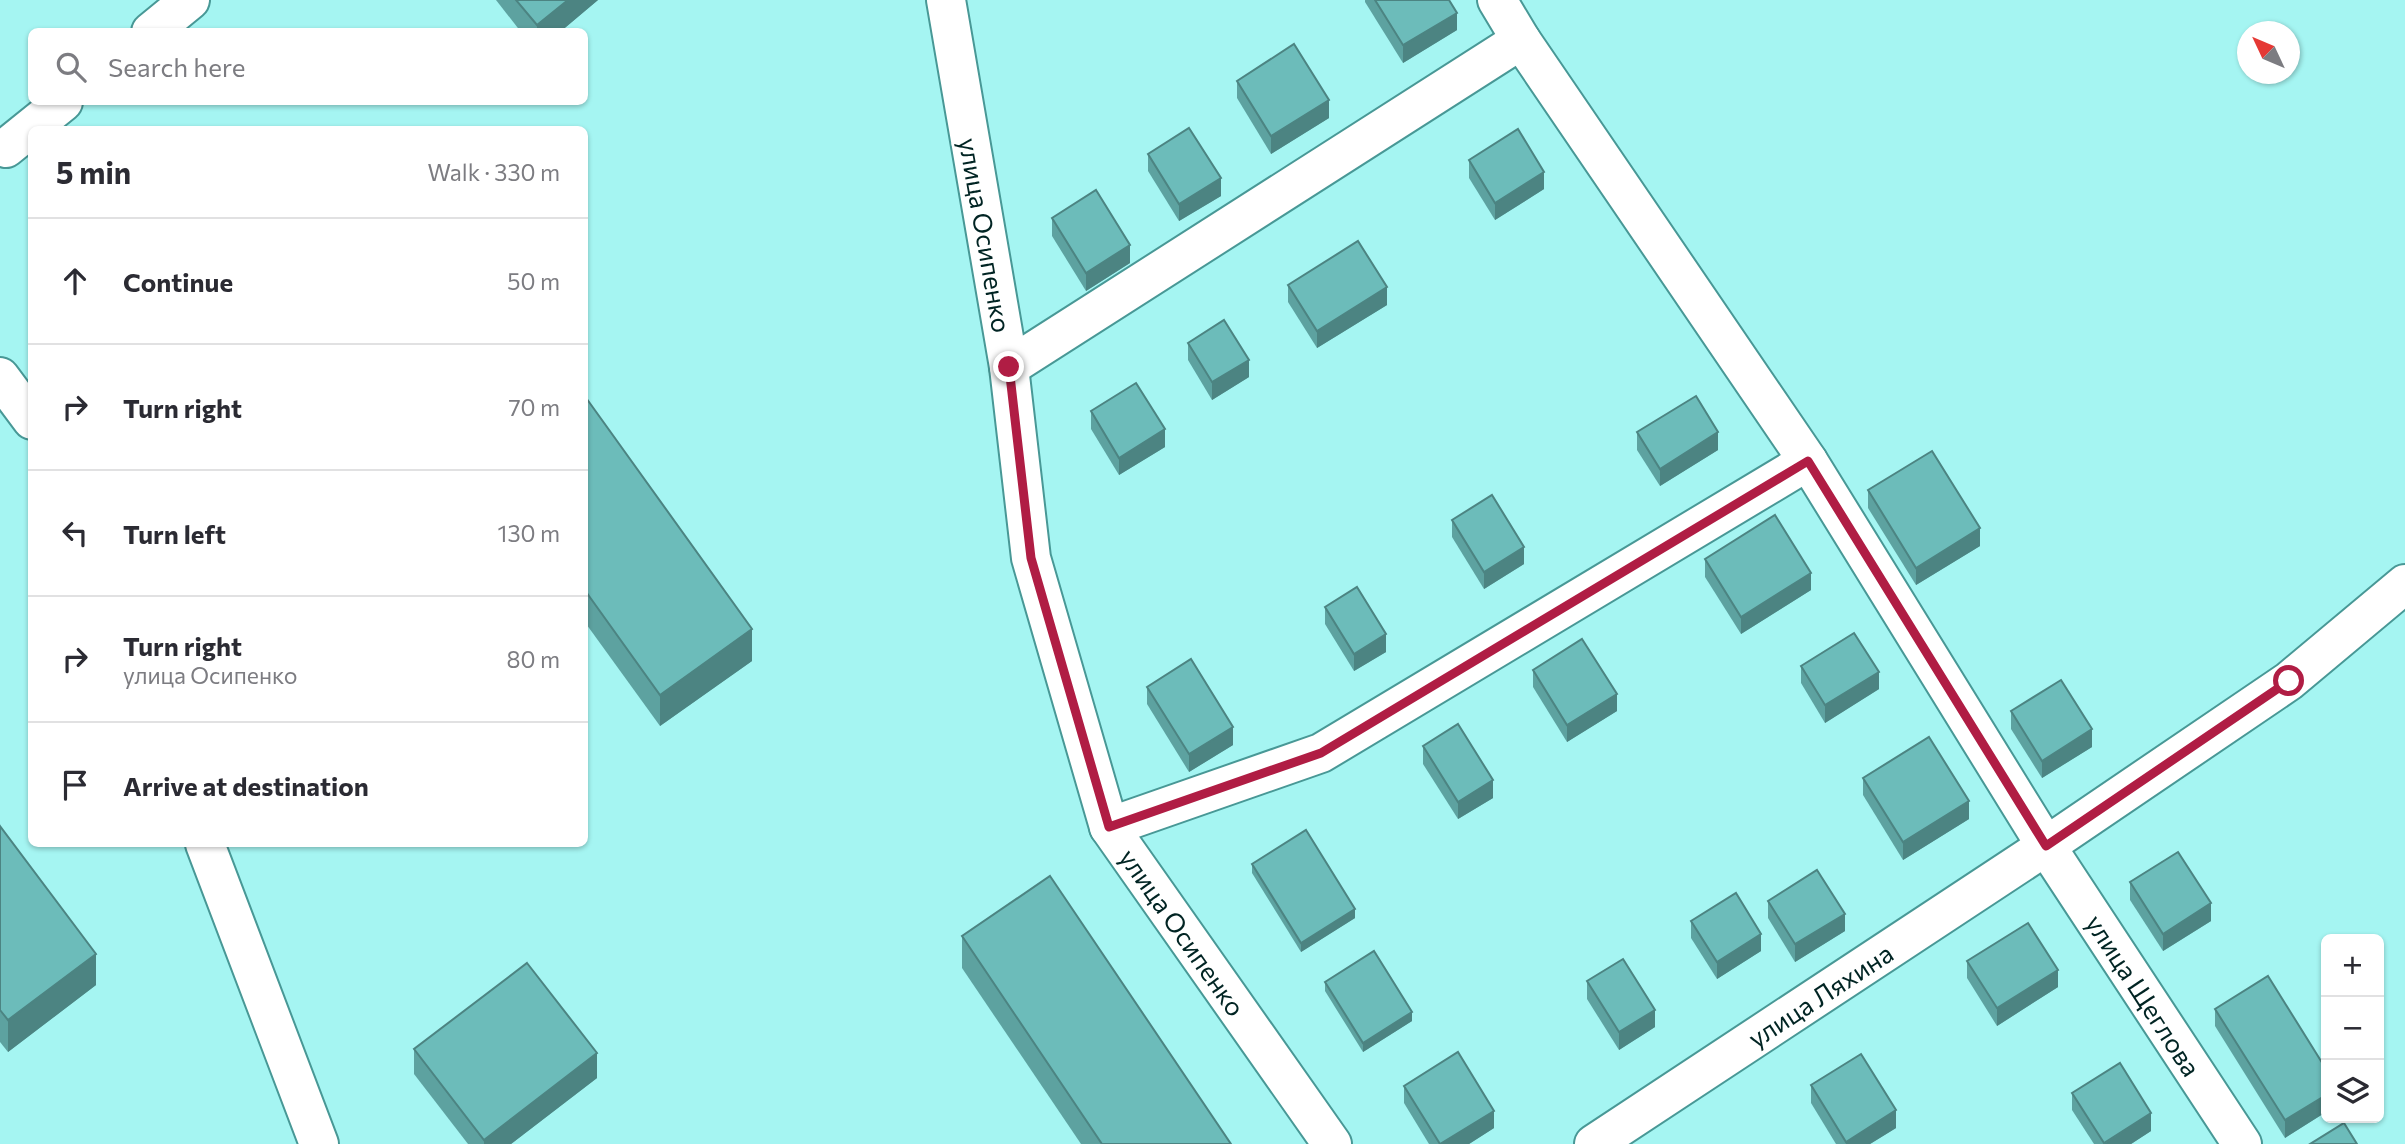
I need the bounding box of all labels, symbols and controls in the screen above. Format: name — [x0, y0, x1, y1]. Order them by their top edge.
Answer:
north arrow — [2237, 21, 2300, 84]
search box — [28, 28, 588, 105]
icon: search — [52, 48, 90, 86]
text: Search here — [108, 51, 246, 82]
street label: улица Осипенко — [954, 135, 1018, 335]
text: 5 min — [56, 153, 131, 190]
text: Walk · 330 m — [428, 158, 560, 186]
icon: ahead — [56, 262, 94, 300]
text: Continue — [123, 266, 233, 297]
text: 50 m — [507, 267, 560, 295]
route end — [993, 351, 1024, 382]
icon: right — [56, 388, 94, 426]
text: Turn right — [123, 392, 242, 423]
text: 70 m — [508, 393, 560, 421]
icon: left — [56, 514, 94, 552]
text: Turn left — [123, 518, 226, 549]
text: 130 m — [498, 519, 560, 547]
text: Turn right — [123, 630, 242, 661]
icon: right — [56, 640, 94, 678]
text: 80 m — [507, 645, 560, 673]
text: улица Осипенко — [123, 661, 298, 689]
route start — [2273, 665, 2304, 696]
icon: arrive — [56, 766, 94, 804]
text: Arrive at destination — [123, 770, 369, 801]
street label: улица Осипенко — [1114, 842, 1252, 1022]
street label: улица Щеглова — [2080, 908, 2208, 1082]
map controls — [2321, 934, 2384, 1123]
button: + — [2321, 934, 2384, 997]
street label: улица Ляхина — [1742, 937, 1898, 1053]
button: − — [2321, 997, 2384, 1060]
button: layers — [2321, 1060, 2384, 1123]

